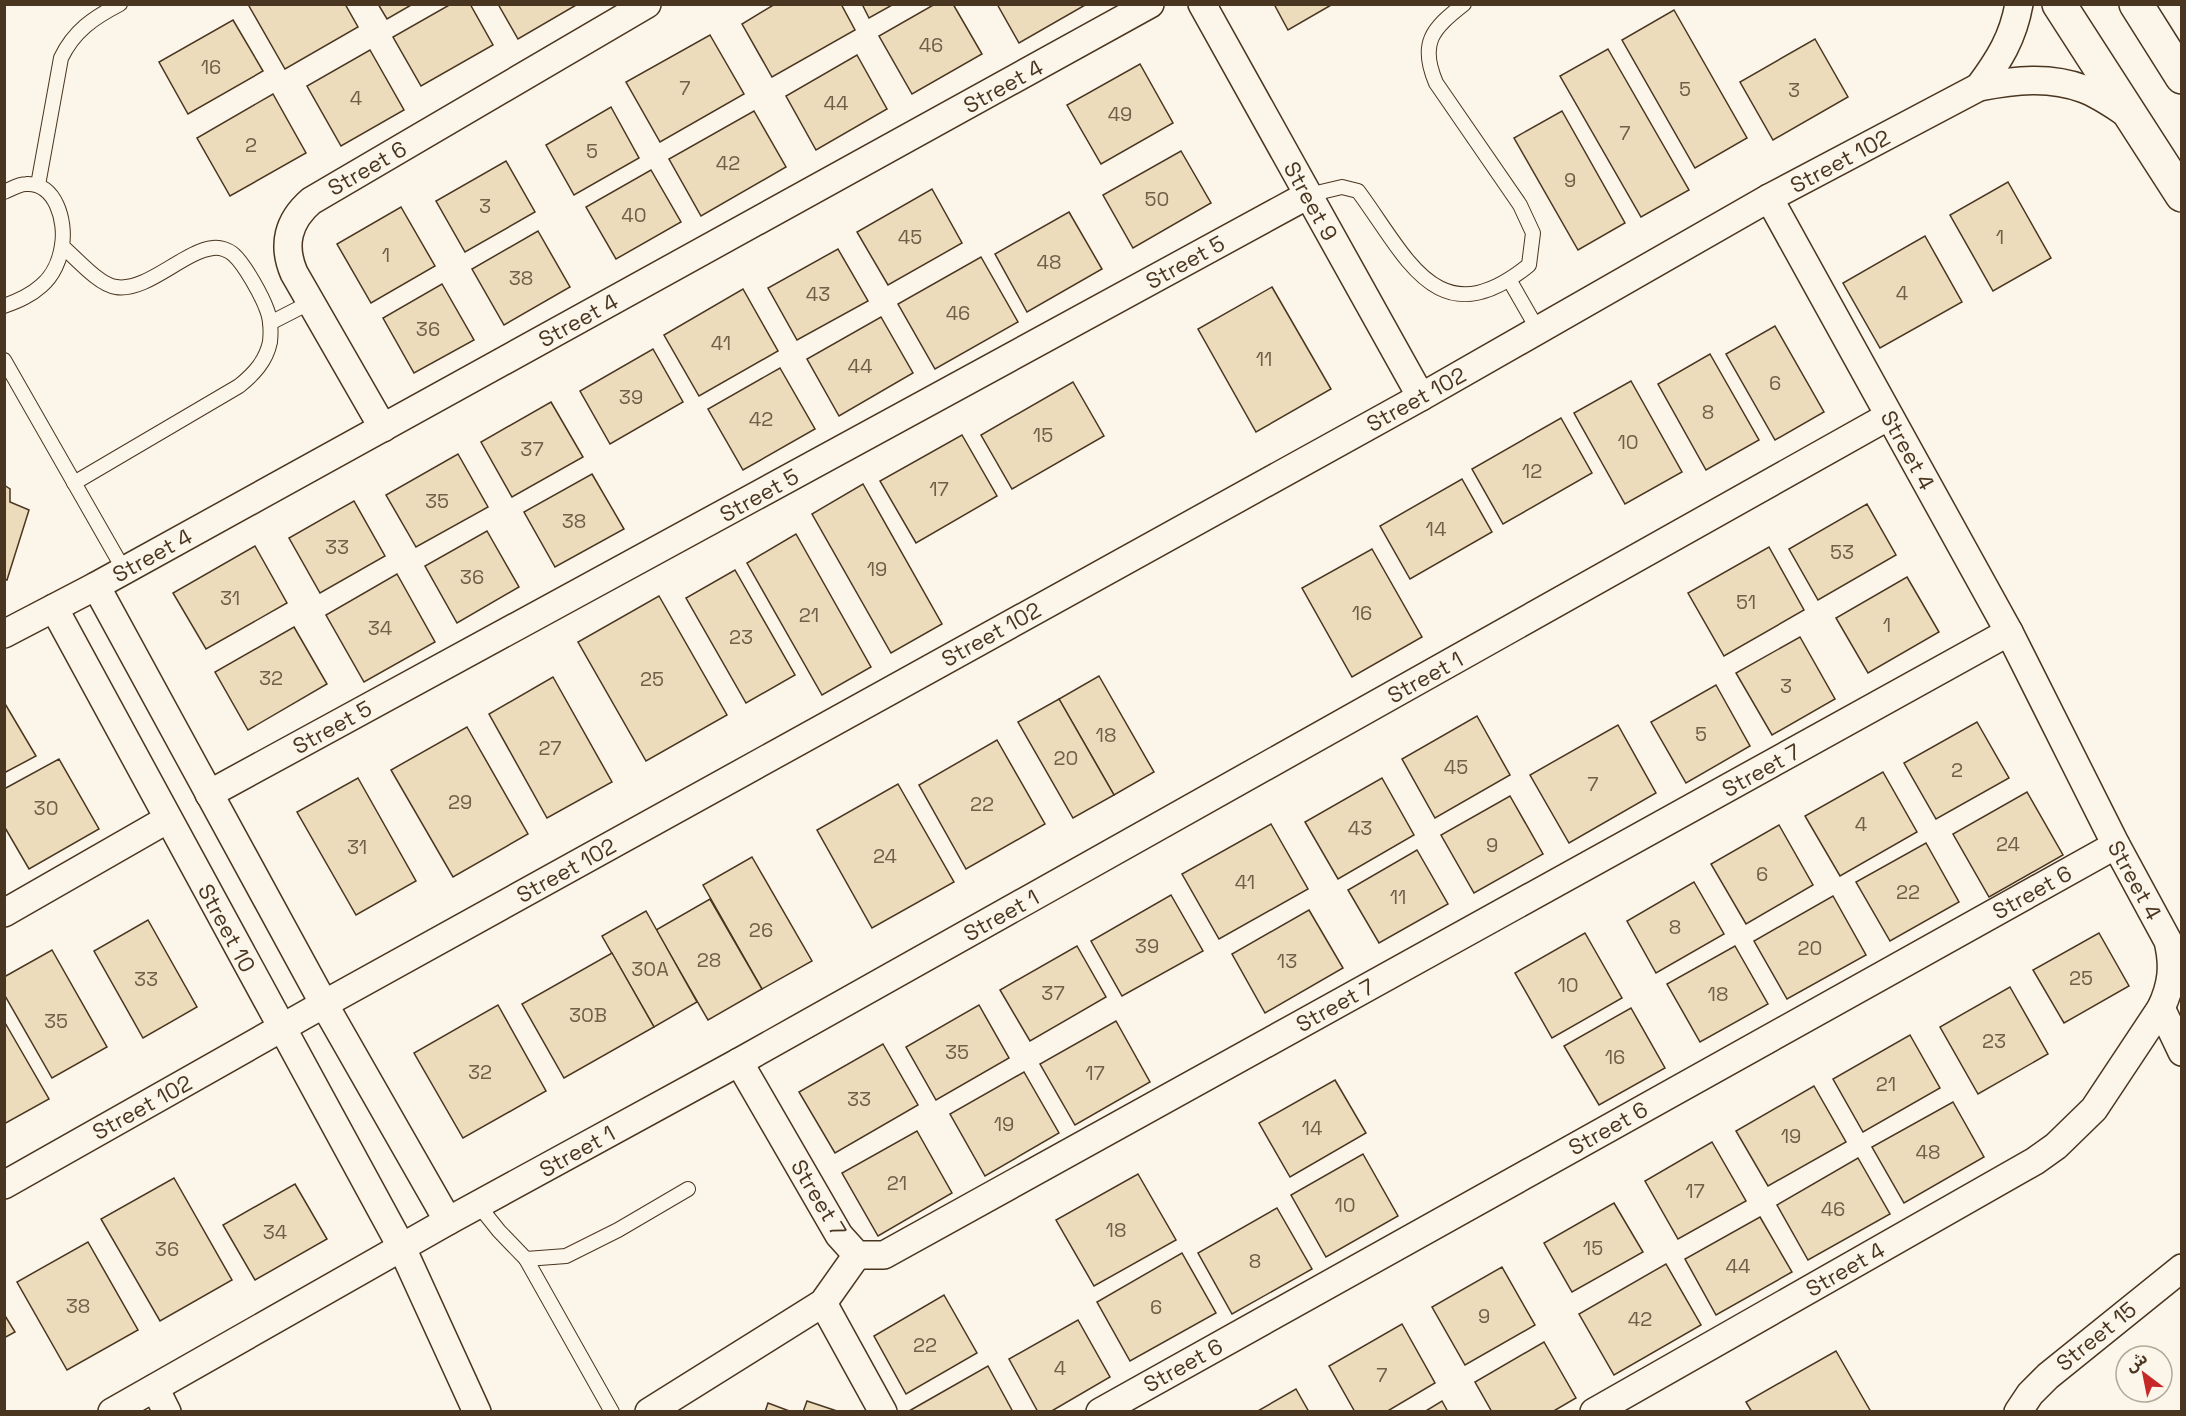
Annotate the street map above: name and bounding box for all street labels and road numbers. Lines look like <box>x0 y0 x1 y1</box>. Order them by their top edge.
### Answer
street label: Street 4 <box>958 53 1048 119</box>
street label: Street 102 <box>1785 123 1895 199</box>
street label: Street 6 <box>323 134 411 202</box>
street label: Street 9 <box>1278 156 1344 246</box>
street label: Street 5 <box>1141 229 1229 295</box>
street label: Street 4 <box>533 287 623 353</box>
street label: Street 102 <box>1361 360 1471 438</box>
street label: Street 4 <box>1875 405 1941 495</box>
street label: Street 5 <box>715 462 803 528</box>
street label: Street 4 <box>107 522 197 588</box>
street label: Street 102 <box>936 595 1046 673</box>
street label: Street 1 <box>1382 645 1468 709</box>
street label: Street 5 <box>288 694 376 760</box>
street label: Street 7 <box>1717 737 1805 803</box>
street label: Street 102 <box>511 831 621 909</box>
street label: Street 4 <box>2102 835 2168 925</box>
street label: Street 6 <box>1987 859 2077 925</box>
street label: Street 10 <box>192 879 262 977</box>
street label: Street 1 <box>958 883 1044 947</box>
street label: Street 7 <box>1291 972 1379 1038</box>
street label: Street 102 <box>87 1068 197 1146</box>
street label: Street 6 <box>1563 1095 1653 1161</box>
street label: Street 1 <box>534 1119 620 1183</box>
street label: Street 7 <box>785 1154 853 1242</box>
street label: Street 4 <box>1800 1235 1890 1303</box>
street label: Street 15 <box>2050 1295 2142 1377</box>
street label: Street 6 <box>1138 1332 1228 1398</box>

